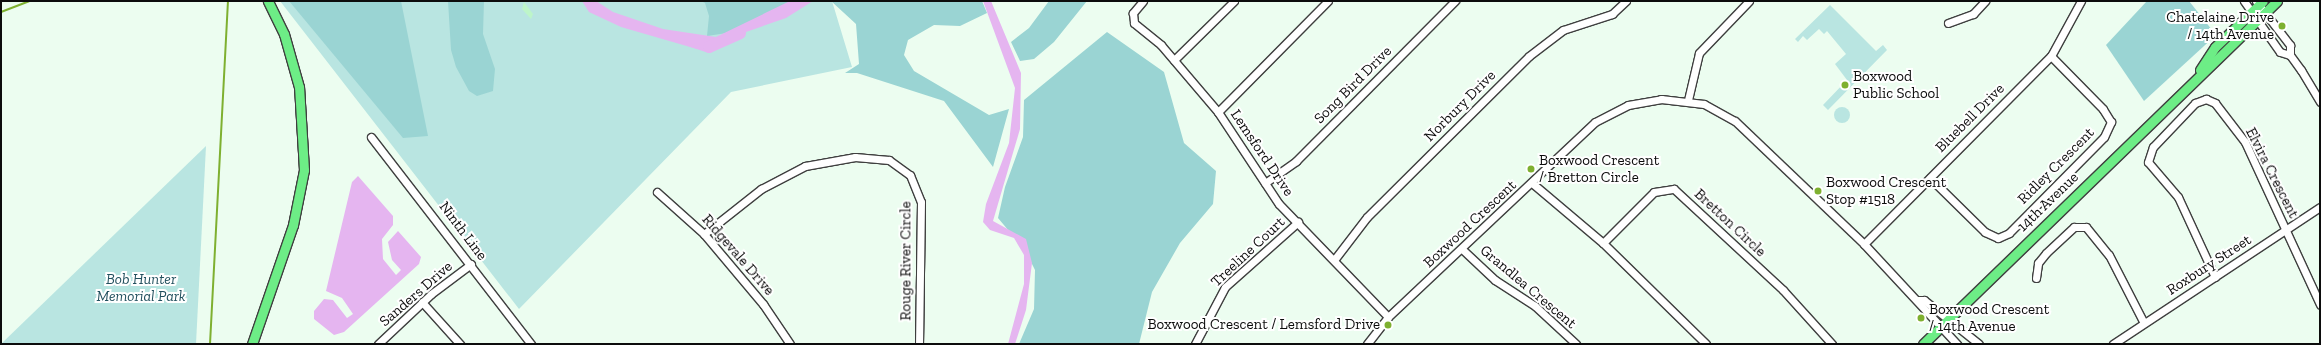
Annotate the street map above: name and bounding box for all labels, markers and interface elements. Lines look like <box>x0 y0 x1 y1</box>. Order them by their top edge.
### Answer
place label: Chatelaine Drive / 14th Avenue <box>2166 8 2274 43</box>
marker: Chatelaine Drive / 14th Avenue <box>2277 21 2287 31</box>
street label: Song Bird Drive <box>1310 42 1396 128</box>
street label: Norbury Drive <box>1420 66 1500 146</box>
place label: Boxwood Public School <box>1853 67 1939 102</box>
marker: Boxwood Public School <box>1840 80 1850 90</box>
street label: Bluebell Drive <box>1932 80 2008 156</box>
street label: Lemsford Drive <box>1226 106 1298 200</box>
street label: Ridley Crescent <box>2014 124 2098 208</box>
street label: Elvira Crescent <box>2241 125 2303 221</box>
place label: Boxwood Crescent / Bretton Circle <box>1539 151 1659 186</box>
marker: Boxwood Crescent / Bretton Circle <box>1526 164 1536 174</box>
street label: 14th Avenue <box>2013 168 2083 236</box>
place label: Boxwood Crescent Stop #1518 <box>1826 173 1946 208</box>
street label: Boxwood Crescent <box>1420 176 1520 272</box>
street label: Bretton Circle <box>1690 185 1770 261</box>
marker: Boxwood Crescent Stop #1518 <box>1813 186 1823 196</box>
street label: Ninth Line <box>435 198 491 264</box>
street label: Rouge River Circle <box>897 201 915 321</box>
street label: Ridgevale Drive <box>698 211 778 299</box>
street label: Treeline Court <box>1207 213 1289 291</box>
street label: Roxbury Street <box>2163 231 2255 299</box>
street label: Grandlea Crescent <box>1476 241 1580 333</box>
street label: Sanders Drive <box>376 257 456 331</box>
park label: Bob Hunter Memorial Park <box>96 270 186 305</box>
place label: Boxwood Crescent / 14th Avenue <box>1929 300 2049 335</box>
marker: Boxwood Crescent / 14th Avenue <box>1916 313 1926 323</box>
place label: Boxwood Crescent / Lemsford Drive <box>1147 316 1380 334</box>
marker: Boxwood Crescent / Lemsford Drive <box>1383 320 1393 330</box>

